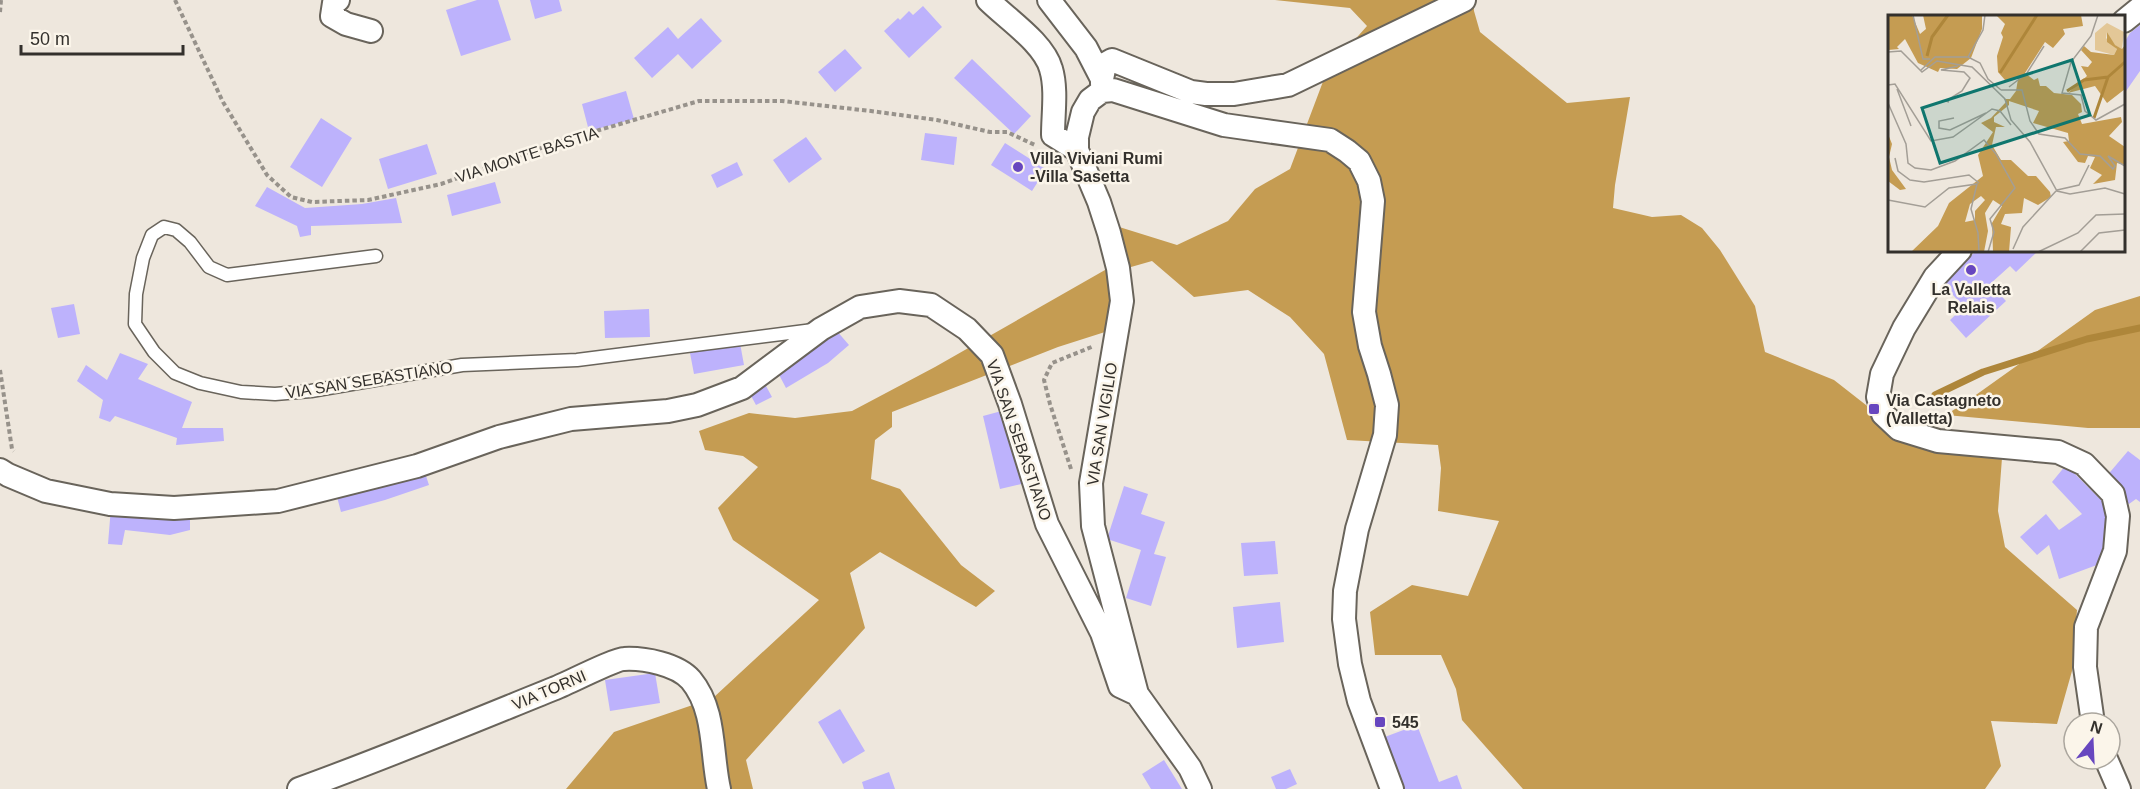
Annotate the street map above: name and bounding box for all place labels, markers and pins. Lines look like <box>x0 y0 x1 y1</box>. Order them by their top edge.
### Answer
place label: Villa Viviani Rumi -Villa Sasetta <box>1030 150 1163 185</box>
marker: Villa Viviani Rumi -Villa Sasetta <box>1011 160 1025 174</box>
marker: La Valletta Relais <box>1964 263 1978 277</box>
place label: La Valletta Relais <box>1931 281 2011 316</box>
place label: Via Castagneto (Valletta) <box>1886 392 2002 427</box>
marker: Via Castagneto (Valletta) <box>1867 402 1881 416</box>
place label: 545 <box>1392 714 1419 731</box>
marker: 545 <box>1373 715 1387 729</box>

